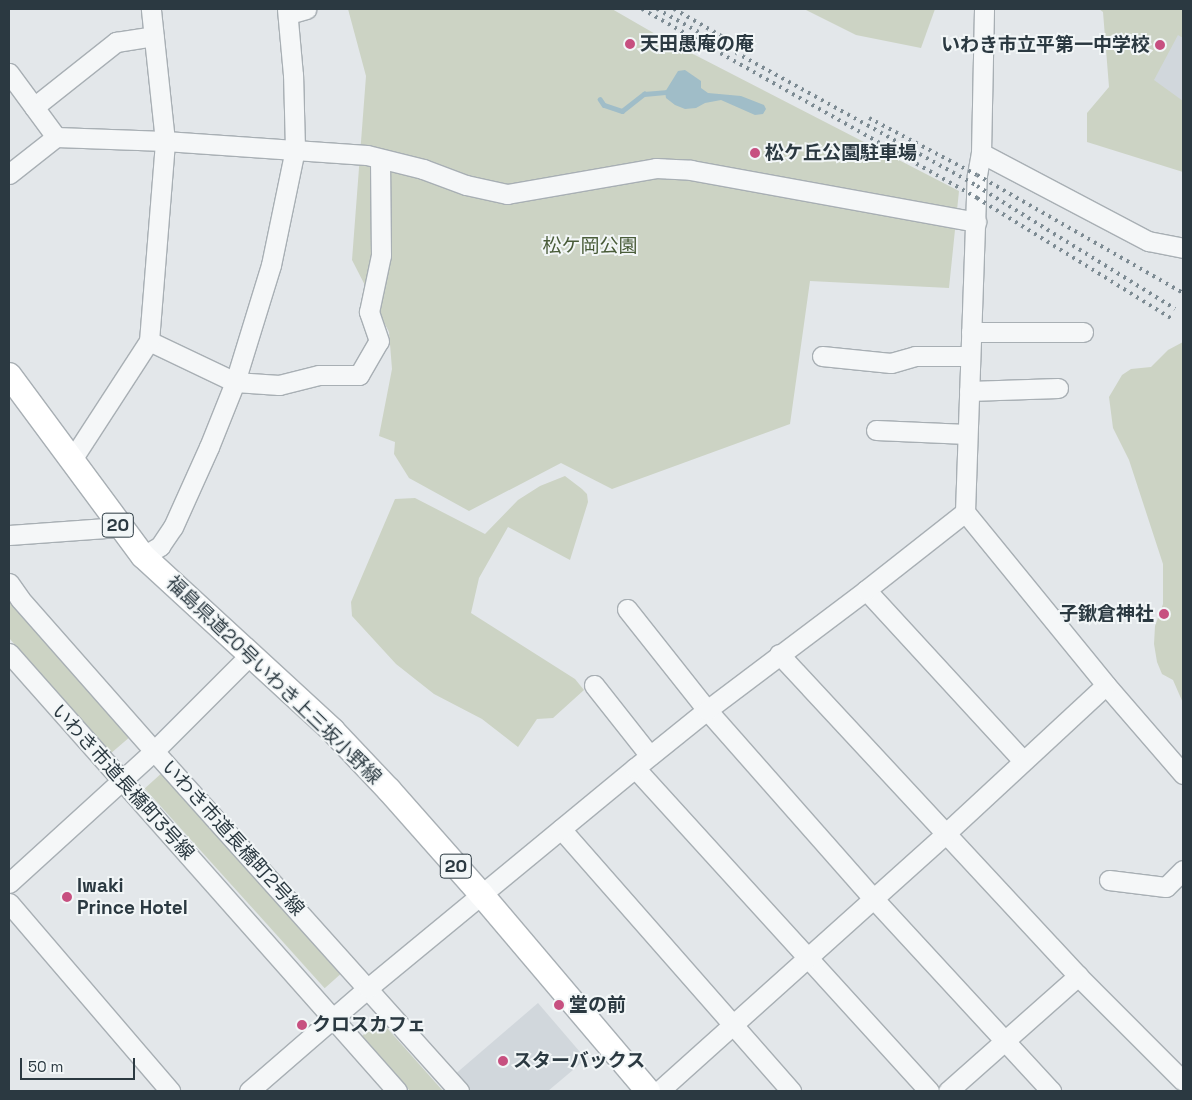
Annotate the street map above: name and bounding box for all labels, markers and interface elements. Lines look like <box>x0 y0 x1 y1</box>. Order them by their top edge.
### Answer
place label: 天田愚庵の庵 <box>640 33 754 55</box>
place label: いわき市立平第一中学校 <box>941 34 1150 56</box>
marker: 天田愚庵の庵 <box>624 38 636 50</box>
marker: いわき市立平第一中学校 <box>1154 39 1166 51</box>
place label: 松ケ丘公園駐車場 <box>765 142 917 164</box>
marker: 松ケ丘公園駐車場 <box>749 147 761 159</box>
park label: 松ケ岡公園 <box>543 235 637 257</box>
road number: 20 <box>102 510 134 540</box>
street label: 福島県道20号いわき上三坂小野線 <box>162 571 386 789</box>
place label: 子鍬倉神社 <box>1059 603 1154 625</box>
marker: 子鍬倉神社 <box>1158 608 1170 620</box>
street label: いわき市道長橋町3号線 <box>47 700 199 864</box>
street label: いわき市道長橋町2号線 <box>157 756 309 920</box>
road number: 20 <box>440 850 472 881</box>
place label: Iwaki Prince Hotel <box>77 875 188 919</box>
marker: Iwaki Prince Hotel <box>61 891 73 903</box>
place label: 堂の前 <box>569 994 626 1016</box>
marker: 堂の前 <box>553 999 565 1011</box>
place label: クロスカフェ <box>312 1014 426 1036</box>
marker: クロスカフェ <box>296 1019 308 1031</box>
scale bar <box>22 1048 138 1080</box>
place label: スターバックス <box>513 1050 646 1072</box>
marker: スターバックス <box>497 1055 509 1067</box>
text: 50 m <box>28 1057 63 1076</box>

